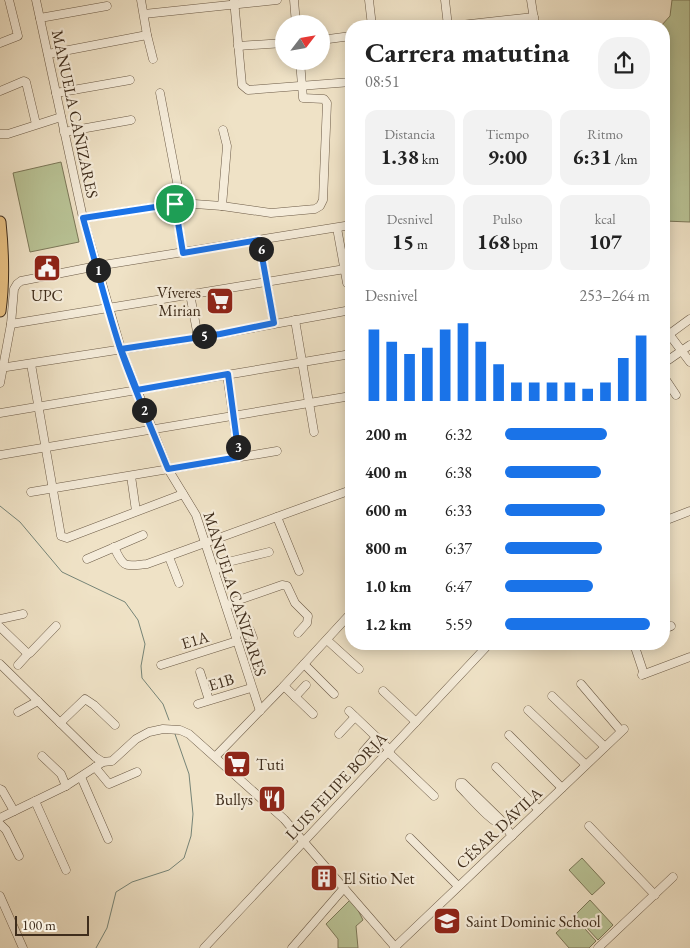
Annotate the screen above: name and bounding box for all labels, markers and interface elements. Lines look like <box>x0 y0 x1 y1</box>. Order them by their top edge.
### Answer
north arrow <box>275 15 330 70</box>
map controls <box>275 15 330 70</box>
street label: MANUELA CAÑIZARES <box>47 28 103 200</box>
text: Carrera matutina <box>365 34 569 70</box>
button: share <box>598 37 650 89</box>
text: 08:51 <box>365 71 400 92</box>
text: Distancia <box>385 125 435 143</box>
text: Tiempo <box>486 125 529 143</box>
text: Ritmo <box>587 125 623 143</box>
text: 1.38 <box>380 143 419 170</box>
text: 9:00 <box>488 143 527 170</box>
text: 6:31 <box>573 143 612 170</box>
text: km <box>419 150 439 168</box>
text: /km <box>612 150 638 168</box>
pin <box>154 183 196 225</box>
icon: arrive <box>161 190 189 218</box>
text: Desnivel <box>387 210 433 228</box>
text: Pulso <box>493 210 522 228</box>
text: kcal <box>595 210 616 228</box>
text: 15 <box>392 228 414 255</box>
text: 168 <box>477 228 510 255</box>
text: 107 <box>588 228 622 255</box>
text: m <box>414 235 428 253</box>
text: bpm <box>510 235 538 253</box>
pin: 6 <box>248 236 274 262</box>
text: 6 <box>258 240 265 258</box>
public building icon: UPC <box>32 253 62 283</box>
pin: 1 <box>86 258 110 282</box>
text: 1 <box>95 261 102 279</box>
place label: Víveres Mirian <box>157 282 202 321</box>
place label: UPC <box>31 285 63 306</box>
text: Desnivel <box>365 285 418 306</box>
text: 253–264 m <box>579 285 650 306</box>
supermarket icon: Víveres Mirian <box>205 286 235 316</box>
pin: 5 <box>192 324 216 348</box>
text: 5 <box>201 327 208 345</box>
pin: 2 <box>132 398 156 422</box>
text: 2 <box>141 401 148 419</box>
text: 200 m <box>365 424 407 445</box>
text: 6:32 <box>445 424 472 445</box>
pin: 3 <box>226 434 250 460</box>
text: 3 <box>235 438 242 456</box>
text: 400 m <box>365 462 407 483</box>
text: 6:38 <box>445 462 472 483</box>
text: 600 m <box>365 500 407 521</box>
text: 6:33 <box>445 500 472 521</box>
street label: MANUELA CAÑIZARES <box>198 509 272 679</box>
text: 800 m <box>365 538 407 559</box>
text: 6:37 <box>445 538 472 559</box>
text: 1.0 km <box>365 576 411 597</box>
text: 6:47 <box>445 576 472 597</box>
text: 1.2 km <box>365 614 411 635</box>
text: 5:59 <box>445 614 472 635</box>
street label: E1A <box>179 626 212 654</box>
street label: E1B <box>205 668 237 696</box>
street label: LUIS FELIPE BORJA <box>281 727 392 844</box>
supermarket icon: Tuti <box>222 749 252 779</box>
place label: Tuti <box>256 754 284 775</box>
street label: CÉSAR DÁVILA <box>451 782 547 873</box>
restaurant icon: Bullys <box>257 784 287 814</box>
place label: Bullys <box>215 789 253 810</box>
building icon: El Sitio Net <box>309 863 339 893</box>
place label: El Sitio Net <box>343 868 414 889</box>
school or university icon: Saint Dominic School <box>432 906 462 936</box>
place label: Saint Dominic School <box>466 911 601 932</box>
scale bar <box>15 913 89 936</box>
text: 100 m <box>22 916 56 934</box>

